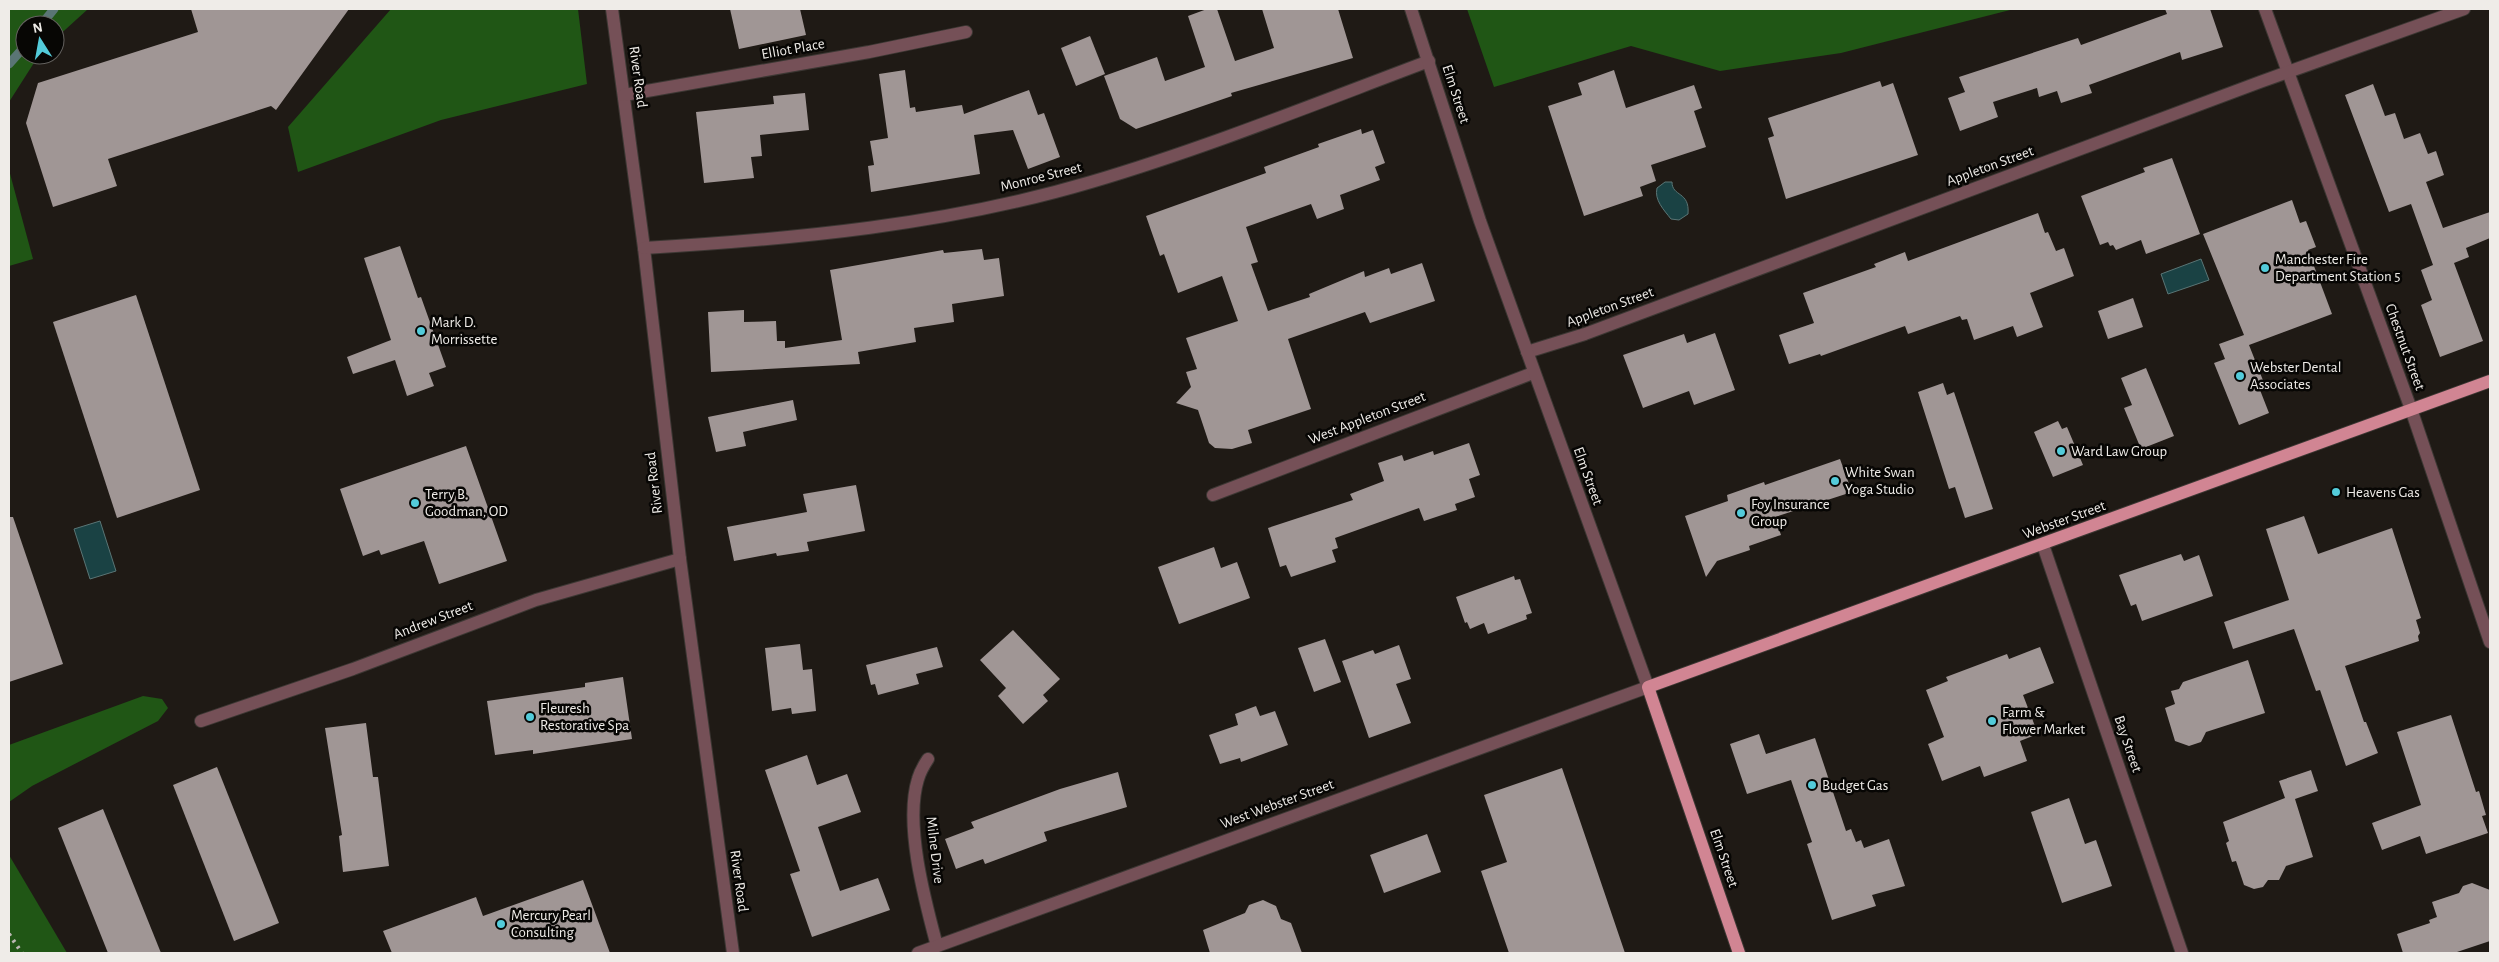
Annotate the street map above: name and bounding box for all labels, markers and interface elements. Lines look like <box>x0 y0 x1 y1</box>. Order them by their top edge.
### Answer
north arrow <box>15 15 65 65</box>
text: N <box>32 20 44 36</box>
street label: Elliot Place <box>760 36 826 62</box>
street label: River Road <box>626 45 650 109</box>
street label: Elm Street <box>1439 63 1473 125</box>
street label: Appleton Street <box>1944 143 2036 189</box>
street label: Monroe Street <box>999 160 1083 194</box>
place label: Manchester Fire Department Station 5 <box>2275 252 2400 284</box>
marker: Manchester Fire Department Station 5 <box>2259 262 2271 274</box>
street label: Appleton Street <box>1564 284 1656 330</box>
street label: Chestnut Street <box>2382 302 2428 392</box>
place label: Mark D. Morrissette <box>431 315 497 347</box>
marker: Mark D. Morrissette <box>415 325 427 337</box>
place label: Webster Dental Associates <box>2250 360 2342 392</box>
marker: Webster Dental Associates <box>2234 370 2246 382</box>
street label: West Appleton Street <box>1306 389 1428 447</box>
place label: Ward Law Group <box>2071 444 2167 459</box>
street label: Elm Street <box>1571 445 1606 507</box>
marker: Ward Law Group <box>2055 445 2067 457</box>
street label: River Road <box>643 451 665 515</box>
place label: White Swan Yoga Studio <box>1845 465 1915 497</box>
marker: White Swan Yoga Studio <box>1829 475 1841 487</box>
place label: Heavens Gas <box>2346 485 2420 500</box>
marker: Heavens Gas <box>2330 486 2342 498</box>
place label: Terry B. Goodman, OD <box>425 487 508 519</box>
marker: Terry B. Goodman, OD <box>409 497 421 509</box>
place label: Foy Insurance Group <box>1751 497 1830 529</box>
street label: Webster Street <box>2021 498 2108 542</box>
marker: Foy Insurance Group <box>1735 507 1747 519</box>
street label: Andrew Street <box>391 598 475 642</box>
place label: Fleuresh Restorative Spa <box>540 701 629 733</box>
place label: Farm & Flower Market <box>2002 705 2085 737</box>
marker: Fleuresh Restorative Spa <box>524 711 536 723</box>
street label: Bay Street <box>2111 714 2145 775</box>
marker: Farm & Flower Market <box>1986 715 1998 727</box>
street label: West Webster Street <box>1218 776 1336 831</box>
place label: Budget Gas <box>1822 778 1888 793</box>
marker: Budget Gas <box>1806 779 1818 791</box>
street label: Milne Drive <box>923 816 947 884</box>
street label: Elm Street <box>1707 827 1741 889</box>
street label: River Road <box>727 849 751 913</box>
place label: Mercury Pearl Consulting <box>511 908 591 940</box>
marker: Mercury Pearl Consulting <box>495 918 507 930</box>

